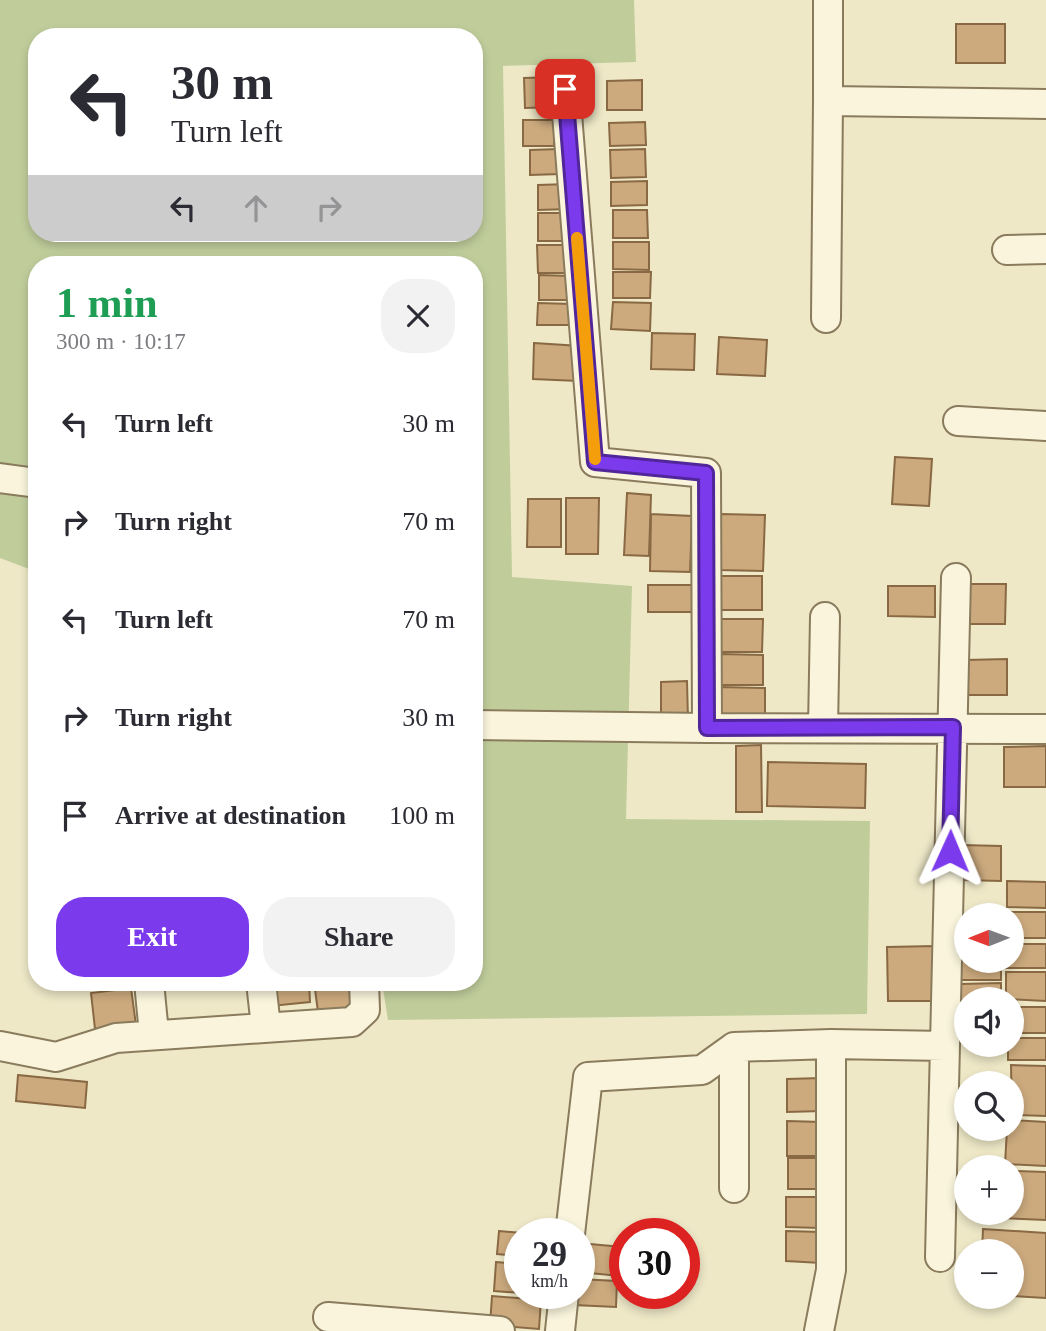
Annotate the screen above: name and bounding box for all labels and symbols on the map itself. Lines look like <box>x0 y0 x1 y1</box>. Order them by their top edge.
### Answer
pin <box>535 59 595 119</box>
position arrow <box>913 814 987 888</box>
north arrow <box>954 903 1024 973</box>
speed limit sign: 30 <box>609 1218 700 1309</box>

